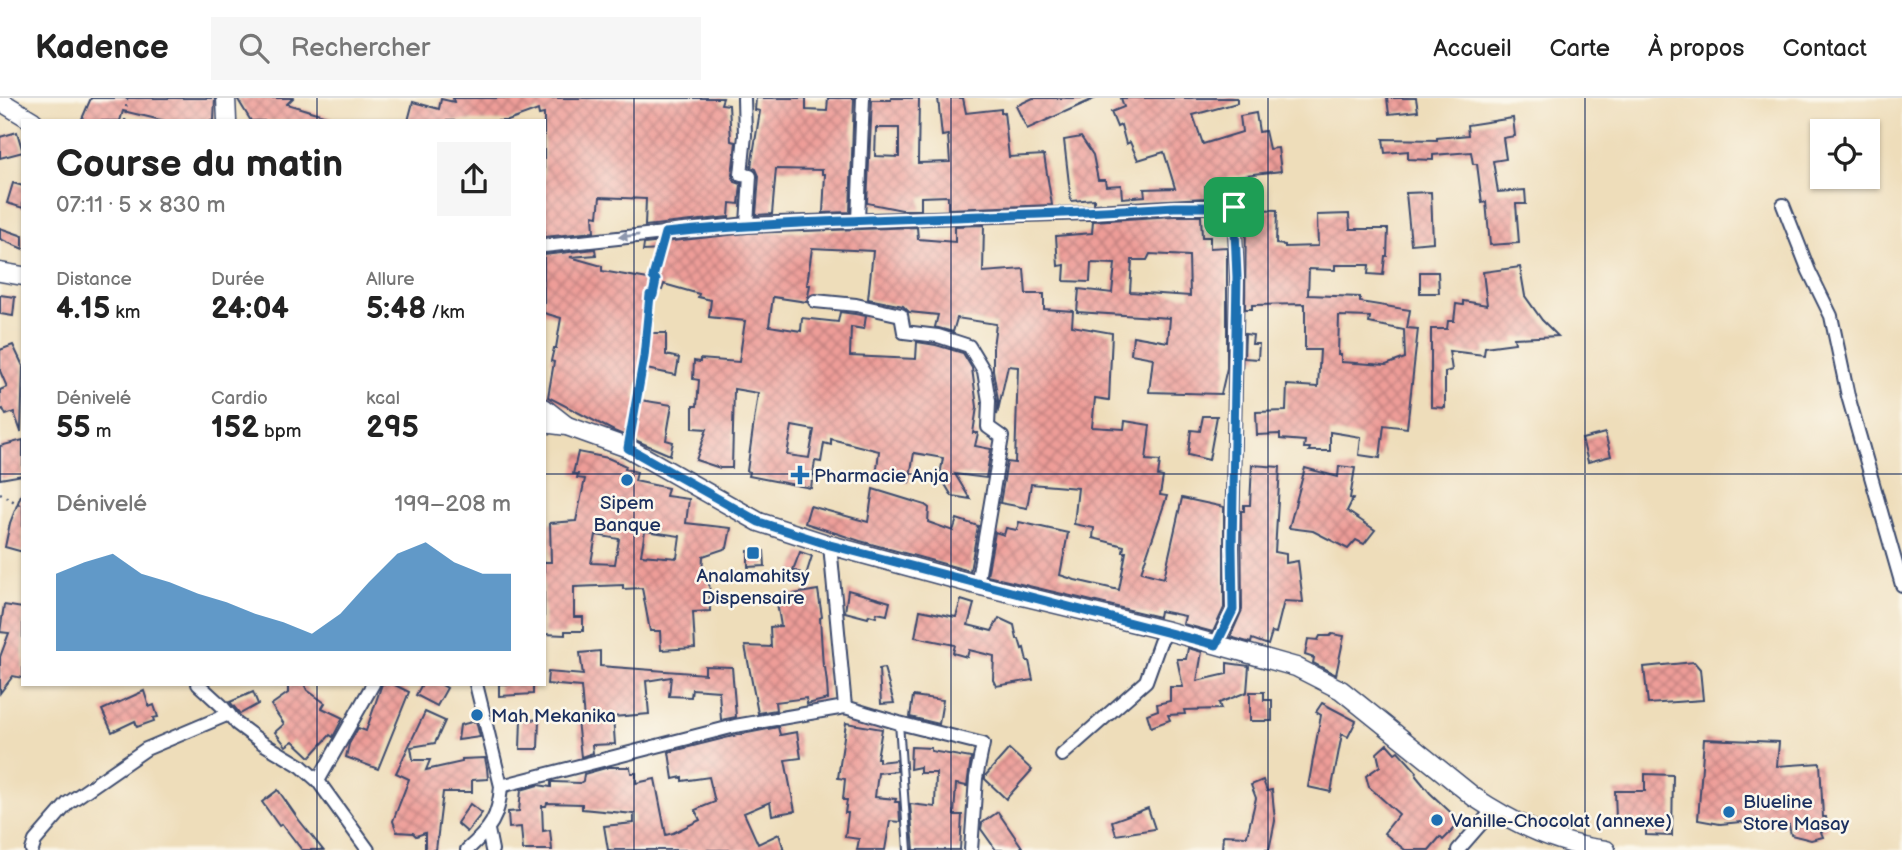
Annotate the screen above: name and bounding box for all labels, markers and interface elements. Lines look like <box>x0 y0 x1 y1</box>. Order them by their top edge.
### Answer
search box <box>211 17 701 80</box>
text: Kadence <box>35 28 169 68</box>
icon: search <box>235 29 273 67</box>
text: Rechercher <box>291 33 430 64</box>
text: Accueil <box>1433 34 1512 63</box>
text: Carte <box>1550 34 1610 63</box>
text: À propos <box>1648 34 1744 63</box>
text: Contact <box>1782 34 1867 63</box>
map controls <box>1810 119 1880 189</box>
button: locate <box>1810 119 1880 189</box>
text: Course du matin <box>56 142 343 187</box>
button: share <box>437 142 511 216</box>
pin <box>1204 177 1264 237</box>
icon: arrive <box>1215 188 1253 226</box>
text: 07:11 · 5 × 830 m <box>56 191 225 219</box>
one-way arrow <box>617 231 639 242</box>
text: Distance <box>56 268 132 291</box>
text: Durée <box>211 268 265 291</box>
text: Allure <box>366 268 414 291</box>
text: 4.15 <box>56 291 110 327</box>
text: 24:04 <box>211 291 289 327</box>
text: 5:48 <box>366 291 426 327</box>
text: km <box>110 301 140 324</box>
text: /km <box>426 301 465 324</box>
text: Dénivelé <box>56 387 131 410</box>
text: Cardio <box>211 387 268 410</box>
text: kcal <box>366 387 400 410</box>
text: 55 <box>56 410 91 446</box>
text: 152 <box>211 410 259 446</box>
text: 295 <box>366 410 419 446</box>
text: m <box>91 420 111 443</box>
text: bpm <box>259 420 301 443</box>
place label: Pharmacie Anja <box>814 465 949 488</box>
marker: Pharmacie Anja <box>792 467 808 483</box>
marker: Sipem Banque <box>619 472 635 488</box>
text: Dénivelé <box>56 490 147 518</box>
text: 199–208 m <box>395 490 511 518</box>
place label: Sipem Banque <box>593 492 661 537</box>
marker: Analamahitsy Dispensaire <box>745 545 761 561</box>
place label: Analamahitsy Dispensaire <box>696 565 810 610</box>
place label: Mah Mekanika <box>491 705 616 728</box>
marker: Mah Mekanika <box>469 707 485 723</box>
place label: Blueline Store Masay <box>1743 791 1850 836</box>
marker: Blueline Store Masay <box>1721 804 1737 820</box>
place label: Vanille-Chocolat (annexe) <box>1451 810 1672 833</box>
marker: Vanille-Chocolat (annexe) <box>1429 812 1445 828</box>

